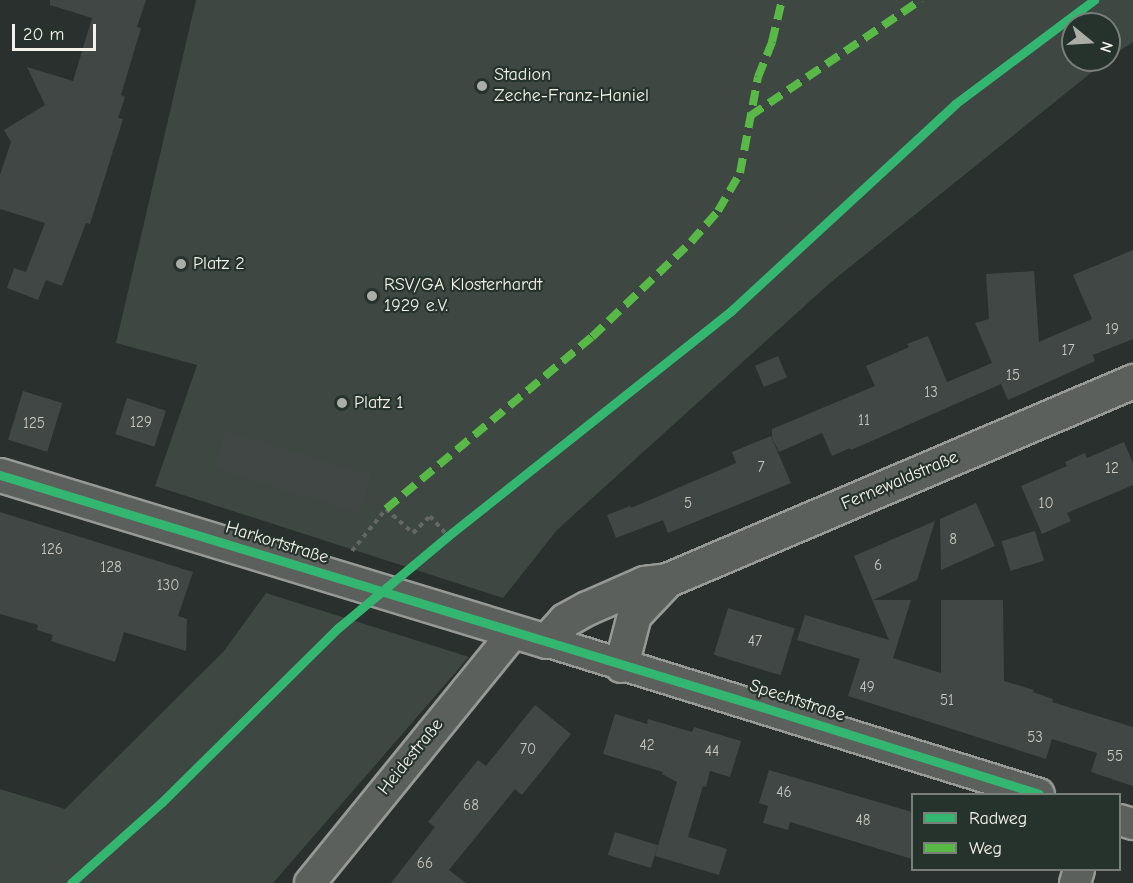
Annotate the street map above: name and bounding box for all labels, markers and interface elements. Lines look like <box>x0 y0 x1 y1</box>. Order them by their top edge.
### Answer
scale bar <box>15 12 99 50</box>
north arrow <box>1061 12 1121 72</box>
text: 20 m <box>23 24 64 45</box>
text: N <box>1096 39 1116 55</box>
place label: Stadion Zeche-Franz-Haniel <box>494 65 649 107</box>
marker: Stadion Zeche-Franz-Haniel <box>475 79 489 93</box>
place label: Platz 2 <box>193 253 245 275</box>
marker: Platz 2 <box>174 257 188 271</box>
place label: RSV/GA Klosterhardt 1929 e.V. <box>384 275 542 318</box>
marker: RSV/GA Klosterhardt 1929 e.V. <box>365 289 379 303</box>
house number: 19 <box>1105 321 1119 339</box>
house number: 17 <box>1061 342 1075 360</box>
house number: 15 <box>1006 367 1020 385</box>
house number: 13 <box>924 384 938 402</box>
place label: Platz 1 <box>354 392 403 414</box>
marker: Platz 1 <box>335 396 349 410</box>
house number: 11 <box>858 412 870 430</box>
house number: 129 <box>130 414 152 432</box>
house number: 125 <box>23 415 45 433</box>
street label: Fernewaldstraße <box>838 447 962 515</box>
house number: 7 <box>757 459 765 477</box>
house number: 12 <box>1105 460 1119 478</box>
house number: 5 <box>684 495 692 513</box>
house number: 10 <box>1038 495 1054 513</box>
street label: Harkortstraße <box>223 517 331 569</box>
house number: 8 <box>949 531 957 549</box>
house number: 126 <box>41 541 63 559</box>
house number: 6 <box>874 557 882 575</box>
house number: 128 <box>100 559 122 577</box>
house number: 130 <box>157 577 179 595</box>
house number: 47 <box>748 633 762 651</box>
street label: Spechtstraße <box>746 675 848 727</box>
house number: 49 <box>859 679 875 697</box>
house number: 51 <box>940 692 954 710</box>
street label: Heidestraße <box>374 714 448 800</box>
house number: 53 <box>1027 729 1043 747</box>
house number: 42 <box>639 737 655 755</box>
house number: 70 <box>520 741 536 759</box>
house number: 44 <box>705 743 719 761</box>
house number: 55 <box>1107 748 1123 766</box>
house number: 46 <box>776 784 792 802</box>
legend <box>911 793 1121 871</box>
house number: 68 <box>463 797 479 815</box>
text: Radweg <box>969 808 1027 829</box>
house number: 48 <box>856 812 870 830</box>
text: Weg <box>969 838 1002 859</box>
house number: 66 <box>417 855 433 873</box>

